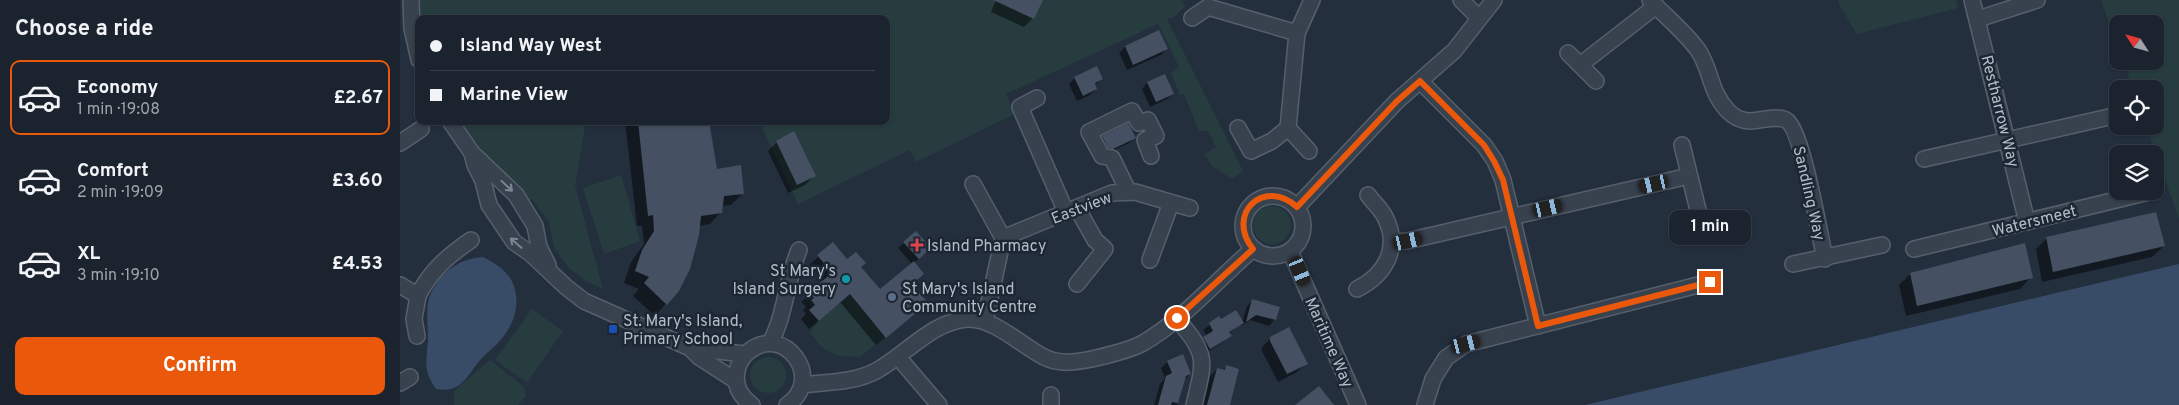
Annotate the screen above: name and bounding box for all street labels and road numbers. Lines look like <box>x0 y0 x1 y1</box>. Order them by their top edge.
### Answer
street label: Restharrow Way <box>1975 53 2023 170</box>
street label: Sandling Way <box>1787 144 1829 243</box>
street label: Eastview <box>1049 188 1115 230</box>
street label: Watersmeet <box>1990 202 2079 242</box>
street label: Maritime Way <box>1299 295 1357 391</box>

